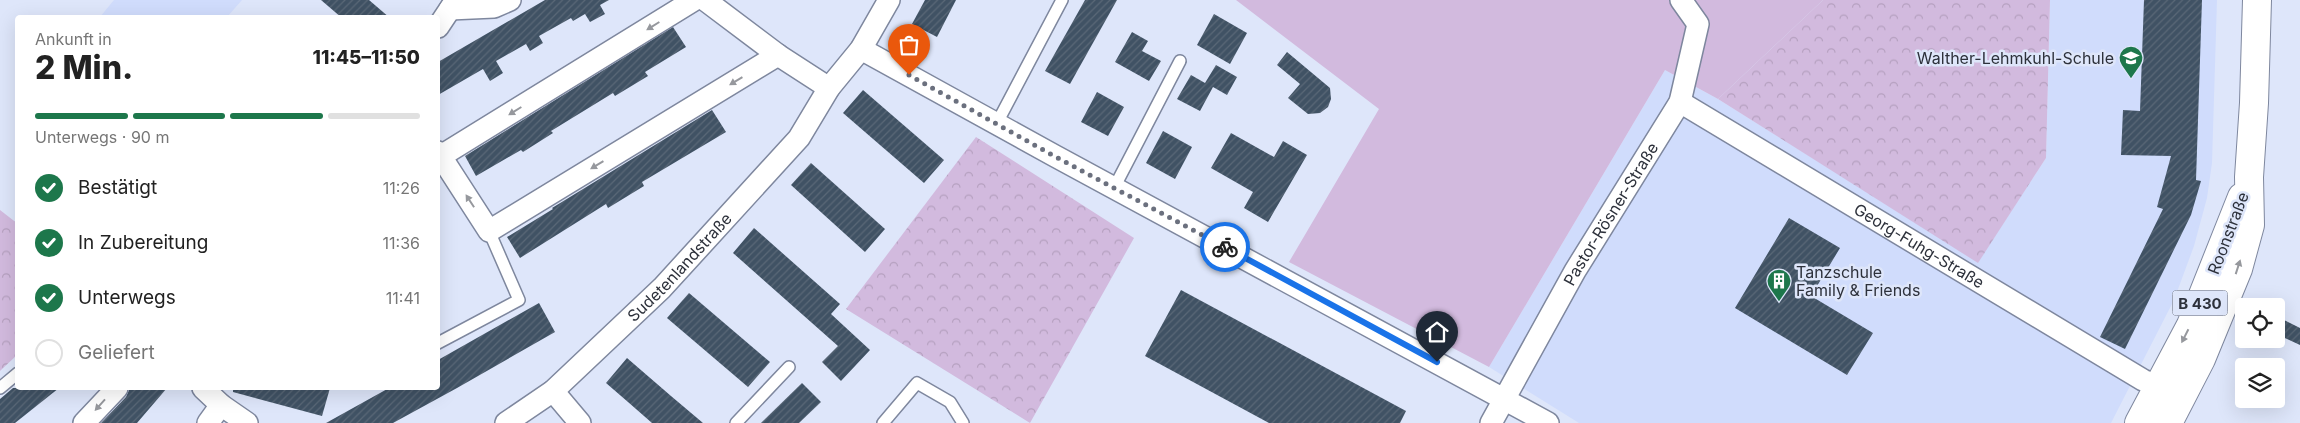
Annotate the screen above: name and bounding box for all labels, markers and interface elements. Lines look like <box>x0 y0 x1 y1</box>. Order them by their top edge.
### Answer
one-way arrow <box>646 21 659 30</box>
pin <box>888 24 930 75</box>
text: Ankunft in <box>35 29 112 49</box>
icon: bag <box>895 31 923 59</box>
school or university icon: Walther-Lehmkuhl-Schule <box>2118 45 2144 79</box>
text: 11:45–11:50 <box>313 46 420 69</box>
text: 2 Min. <box>35 48 133 87</box>
place label: Walther-Lehmkuhl-Schule <box>1917 48 2114 68</box>
one-way arrow <box>730 76 743 85</box>
one-way arrow <box>508 106 521 115</box>
text: Unterwegs · 90 m <box>35 127 169 147</box>
street label: Pastor-Rösner-Straße <box>1559 139 1662 289</box>
one-way arrow <box>591 161 604 170</box>
icon: check <box>35 174 63 202</box>
text: Bestätigt <box>78 176 157 199</box>
text: 11:26 <box>383 178 420 198</box>
street label: Roonstraße <box>2203 189 2253 277</box>
one-way arrow <box>465 195 474 208</box>
street label: Georg-Fuhg-Straße <box>1850 199 1988 292</box>
street label: Sudetenlandstraße <box>623 209 736 326</box>
courier <box>1200 222 1250 272</box>
icon: check <box>35 229 63 257</box>
text: In Zubereitung <box>78 231 208 254</box>
text: 11:36 <box>383 233 420 253</box>
icon: bike <box>1211 233 1239 261</box>
one-way arrow <box>2235 260 2243 275</box>
place label: Tanzschule Family & Friends <box>1796 262 1920 300</box>
building icon: Tanzschule Family & Friends <box>1766 268 1792 302</box>
icon: check <box>35 284 63 312</box>
text: Unterwegs <box>78 286 176 309</box>
text: 11:41 <box>386 288 420 308</box>
road number: B 430 <box>2172 290 2228 316</box>
map controls <box>2235 298 2285 408</box>
button: locate <box>2235 298 2285 348</box>
pin <box>1416 311 1458 362</box>
icon: home <box>1423 318 1451 346</box>
one-way arrow <box>2181 328 2189 343</box>
text: Geliefert <box>78 341 155 364</box>
button: layers <box>2235 358 2285 408</box>
one-way arrow <box>95 399 106 412</box>

